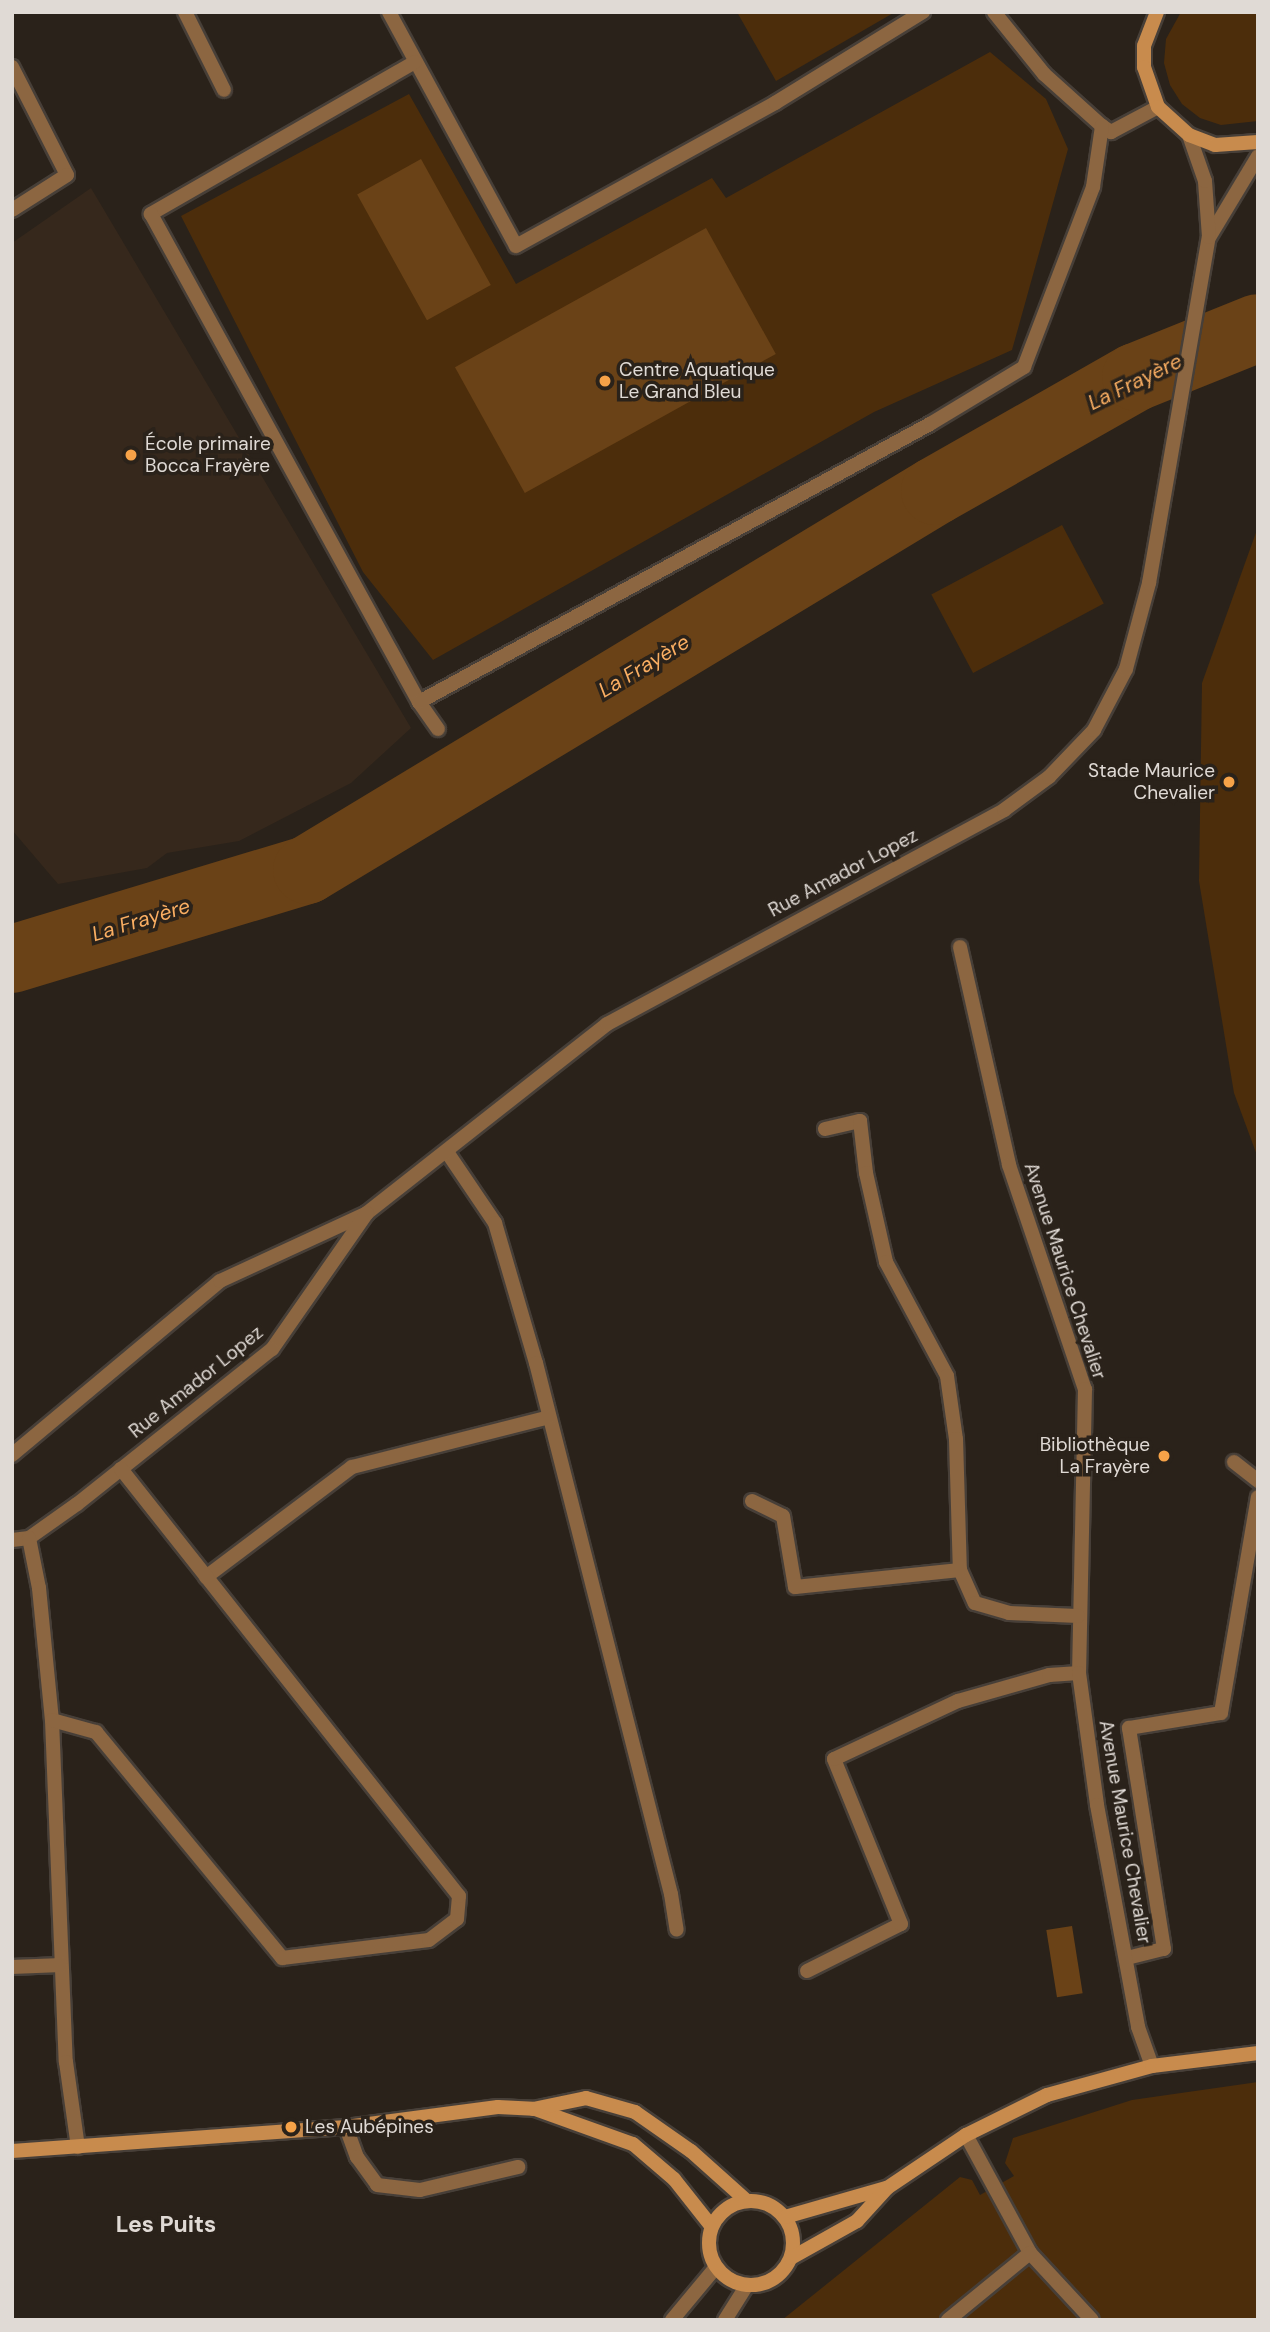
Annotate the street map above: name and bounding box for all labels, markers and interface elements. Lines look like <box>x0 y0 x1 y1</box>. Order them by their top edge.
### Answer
water label: La Frayère <box>1084 348 1186 416</box>
place label: Centre Aquatique Le Grand Bleu <box>619 359 775 403</box>
marker: Centre Aquatique Le Grand Bleu <box>597 373 613 389</box>
place label: École primaire Bocca Frayère <box>145 433 271 477</box>
marker: École primaire Bocca Frayère <box>123 447 139 463</box>
water label: La Frayère <box>594 629 694 703</box>
place label: Stade Maurice Chevalier <box>1088 760 1215 804</box>
marker: Stade Maurice Chevalier <box>1221 774 1237 790</box>
street label: Rue Amador Lopez <box>765 824 921 922</box>
water label: La Frayère <box>89 893 193 947</box>
street label: Avenue Maurice Chevalier <box>1019 1160 1111 1382</box>
street label: Rue Amador Lopez <box>125 1321 267 1443</box>
place label: Bibliothèque La Frayère <box>1040 1434 1150 1478</box>
marker: Bibliothèque La Frayère <box>1156 1448 1172 1464</box>
street label: Avenue Maurice Chevalier <box>1094 1718 1156 1946</box>
place label: Les Aubépines <box>305 2116 434 2138</box>
marker: Les Aubépines <box>283 2119 299 2135</box>
district label: Les Puits <box>116 2210 216 2238</box>

